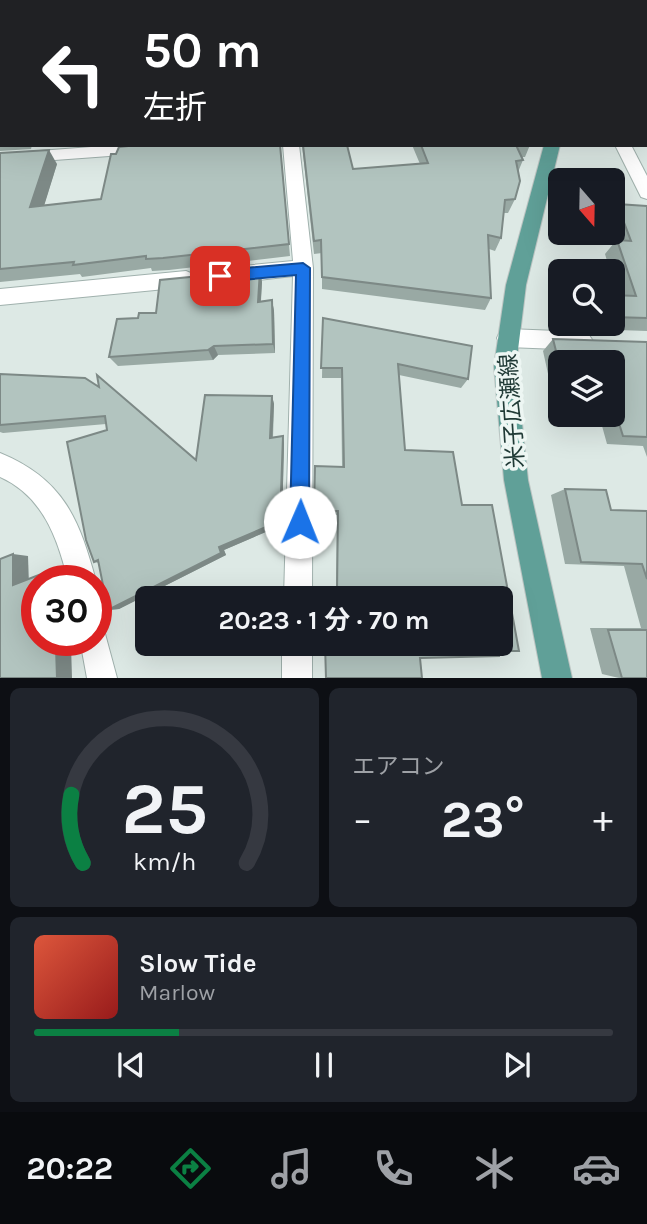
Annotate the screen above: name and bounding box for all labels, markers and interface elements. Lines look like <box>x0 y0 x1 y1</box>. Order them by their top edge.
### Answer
text: 50 m <box>143 22 261 79</box>
icon: left <box>28 28 119 119</box>
text: 左折 <box>143 89 207 126</box>
north arrow <box>548 168 625 245</box>
map controls <box>548 168 625 427</box>
pin <box>190 246 250 306</box>
icon: arrive <box>201 257 239 295</box>
button: search <box>548 259 625 336</box>
button: layers <box>548 350 625 427</box>
street label: 米子広瀬線 <box>495 353 529 469</box>
position arrow <box>263 485 337 559</box>
speed limit sign: 30 <box>21 565 112 656</box>
text: 20:23 · 1 分 · 70 m <box>218 605 430 636</box>
text: エアコン <box>353 753 445 780</box>
text: 25 <box>121 767 207 852</box>
text: 23° <box>441 789 525 850</box>
text: − <box>353 797 372 842</box>
text: + <box>593 797 613 842</box>
text: km/h <box>133 847 196 876</box>
text: Slow Tide <box>139 948 257 979</box>
text: Marlow <box>139 979 215 1006</box>
icon: previous <box>112 1046 150 1084</box>
icon: pause <box>305 1046 343 1084</box>
icon: next <box>498 1046 536 1084</box>
icon: directions <box>166 1144 215 1193</box>
icon: music <box>267 1144 316 1193</box>
icon: phone <box>369 1144 418 1193</box>
icon: climate <box>470 1144 519 1193</box>
icon: car <box>572 1144 621 1193</box>
text: 20:22 <box>26 1150 113 1187</box>

